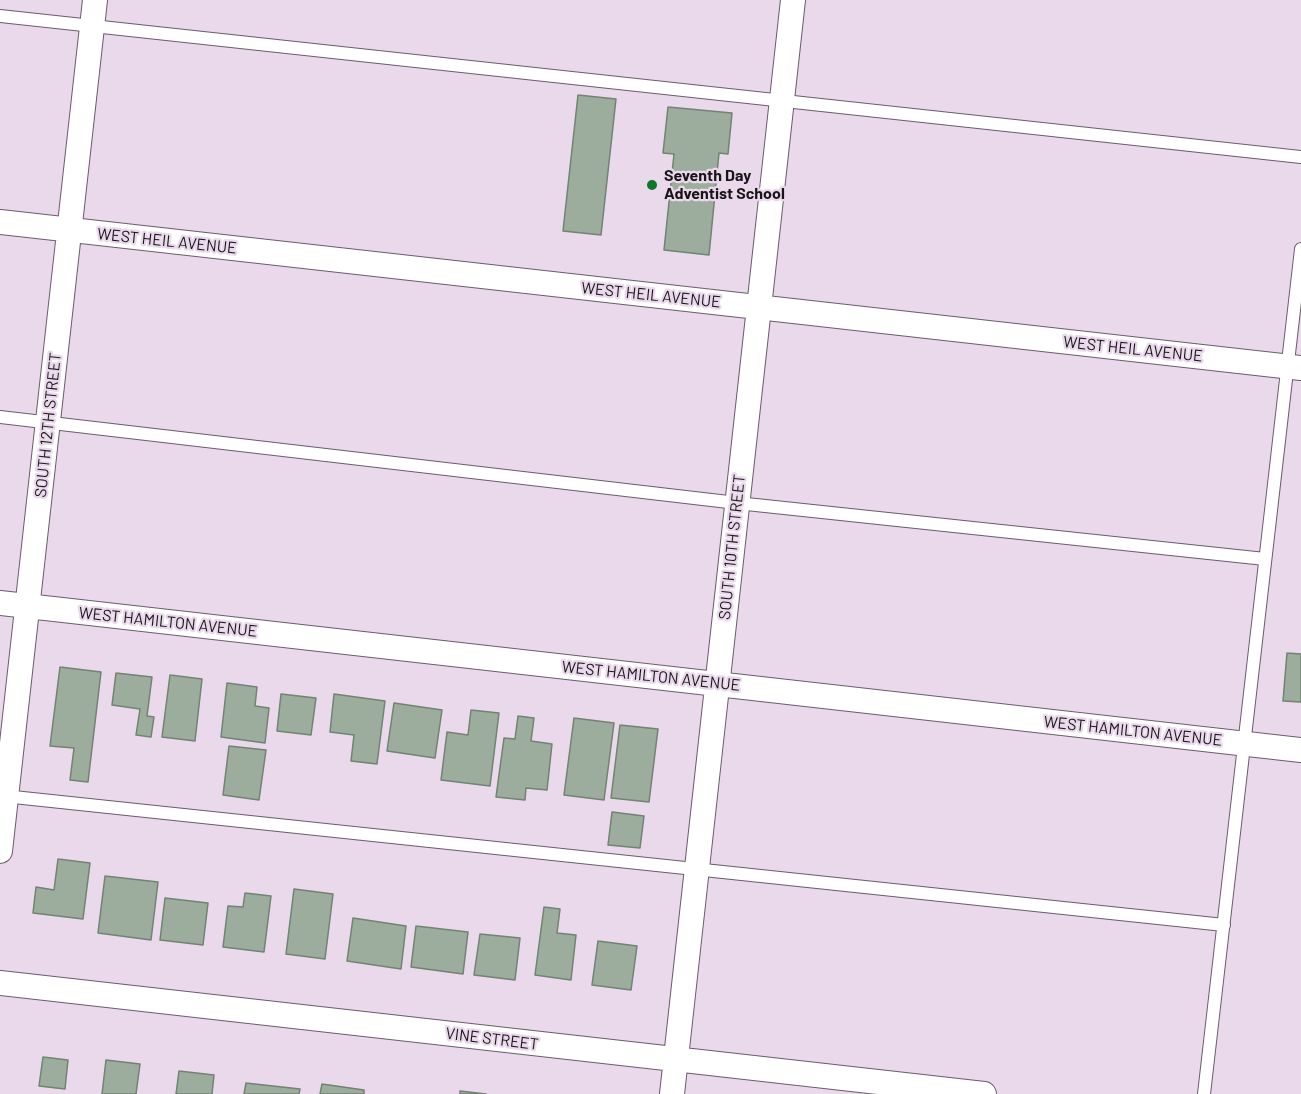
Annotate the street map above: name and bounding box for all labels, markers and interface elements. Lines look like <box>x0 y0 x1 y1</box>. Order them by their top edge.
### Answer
place label: Seventh Day Adventist School <box>664 166 785 204</box>
marker: Seventh Day Adventist School <box>645 178 659 192</box>
street label: WEST HEIL AVENUE <box>96 224 238 258</box>
street label: WEST HEIL AVENUE <box>580 278 722 312</box>
street label: WEST HEIL AVENUE <box>1062 332 1204 366</box>
street label: SOUTH 12TH STREET <box>31 352 65 498</box>
street label: SOUTH 10TH STREET <box>715 473 749 621</box>
street label: WEST HAMILTON AVENUE <box>78 603 258 641</box>
street label: WEST HAMILTON AVENUE <box>561 657 741 695</box>
street label: WEST HAMILTON AVENUE <box>1043 712 1223 750</box>
street label: VINE STREET <box>444 1024 540 1054</box>

